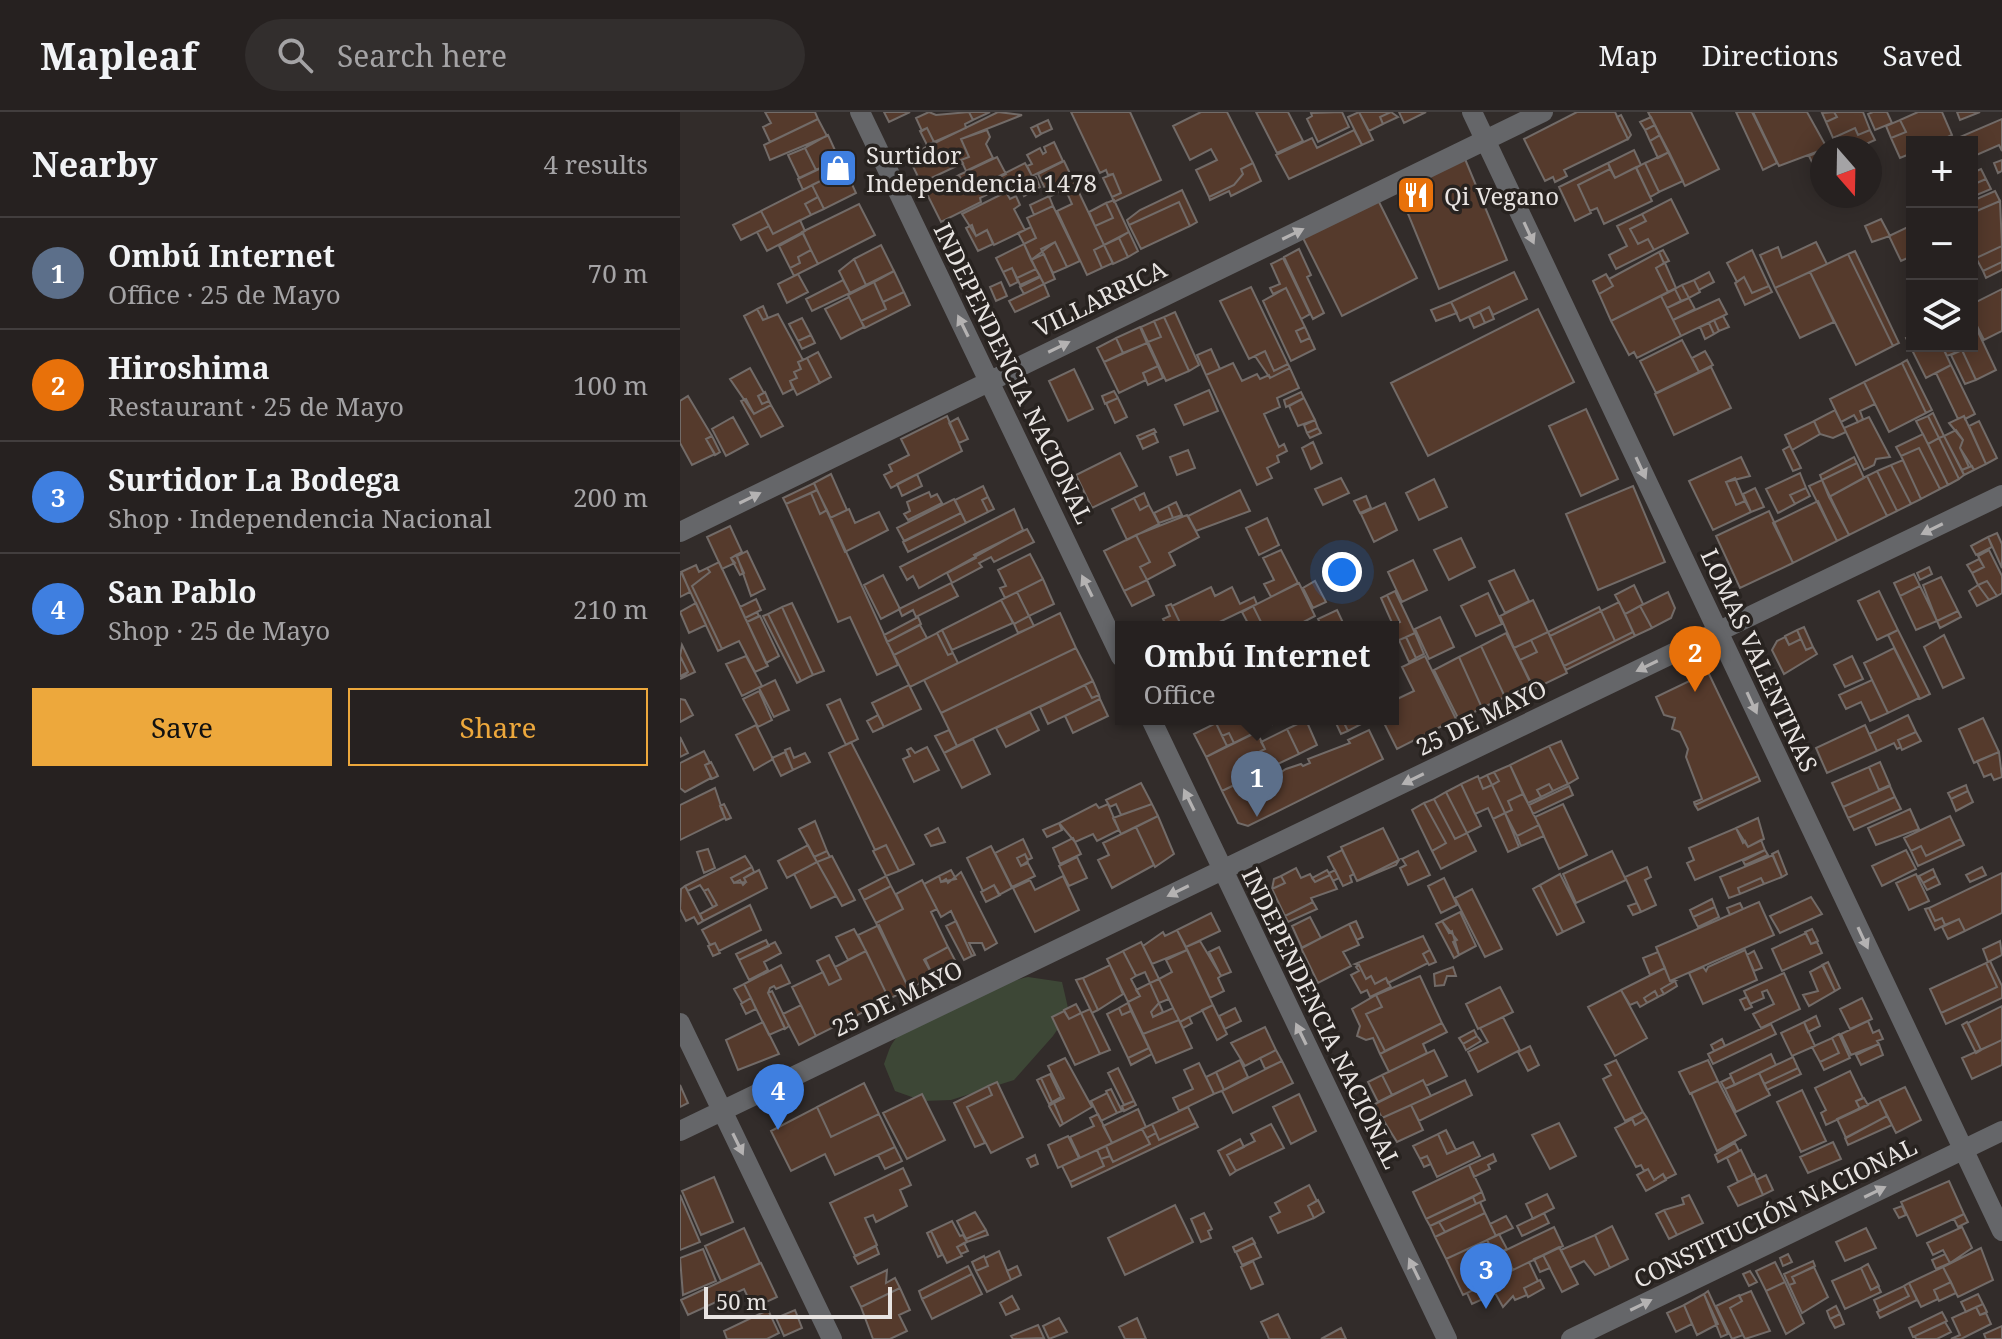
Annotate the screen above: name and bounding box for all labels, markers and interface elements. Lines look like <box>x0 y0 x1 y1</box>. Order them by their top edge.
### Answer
search box <box>245 19 805 91</box>
text: Mapleaf <box>40 29 197 81</box>
icon: search <box>273 33 317 77</box>
text: Search here <box>337 35 507 76</box>
text: Map <box>1598 36 1658 74</box>
text: Directions <box>1702 36 1839 74</box>
text: Saved <box>1883 36 1962 74</box>
north arrow <box>1810 136 1882 208</box>
map controls <box>1906 136 1978 352</box>
button: + <box>1906 136 1978 208</box>
place label: Surtidor Independencia 1478 <box>866 138 1097 199</box>
text: Nearby <box>32 141 158 187</box>
text: 4 results <box>543 146 648 182</box>
shop icon: Surtidor Independencia 1478 <box>817 147 859 189</box>
restaurant icon: Qi Vegano <box>1395 174 1437 216</box>
place label: Qi Vegano <box>1444 179 1559 212</box>
button: − <box>1906 208 1978 280</box>
street label: INDEPENDENCIA NACIONAL <box>927 217 1101 529</box>
one-way arrow <box>1522 221 1536 245</box>
one-way arrow <box>1282 227 1305 240</box>
text: Ombú Internet <box>108 235 335 276</box>
street label: VILLARRICA <box>1028 252 1172 344</box>
text: 1 <box>51 255 65 291</box>
text: 70 m <box>588 255 648 291</box>
text: Office · 25 de Mayo <box>108 276 341 312</box>
button: layers <box>1906 280 1978 352</box>
one-way arrow <box>956 315 970 338</box>
one-way arrow <box>1048 340 1071 354</box>
text: Hiroshima <box>108 347 270 388</box>
text: 2 <box>51 367 65 403</box>
text: 100 m <box>573 367 648 403</box>
text: Restaurant · 25 de Mayo <box>108 388 404 424</box>
one-way arrow <box>1634 456 1648 480</box>
text: Surtidor La Bodega <box>108 459 401 500</box>
text: 3 <box>51 479 65 515</box>
text: 200 m <box>573 479 648 515</box>
one-way arrow <box>739 491 762 505</box>
text: Shop · Independencia Nacional <box>108 500 492 536</box>
one-way arrow <box>1920 522 1943 536</box>
street label: LOMAS VALENTINAS <box>1694 543 1826 777</box>
your location <box>1322 552 1362 592</box>
text: San Pablo <box>108 571 257 612</box>
one-way arrow <box>1080 575 1094 598</box>
text: 4 <box>51 591 65 627</box>
text: 210 m <box>573 591 648 627</box>
text: Shop · 25 de Mayo <box>108 612 330 648</box>
popup <box>1115 621 1399 725</box>
pin: 2 <box>1669 626 1721 692</box>
text: Ombú Internet <box>1144 635 1370 676</box>
one-way arrow <box>1635 659 1659 673</box>
street label: 25 DE MAYO <box>1410 671 1552 763</box>
text: Office <box>1144 676 1216 712</box>
button: Save <box>32 688 332 766</box>
button: Share <box>348 688 648 766</box>
one-way arrow <box>1745 691 1759 715</box>
pin: 1 <box>1231 751 1283 817</box>
one-way arrow <box>1401 772 1424 786</box>
one-way arrow <box>1182 788 1196 811</box>
street label: INDEPENDENCIA NACIONAL <box>1235 862 1409 1174</box>
one-way arrow <box>1167 884 1190 898</box>
one-way arrow <box>1856 926 1870 950</box>
street label: 25 DE MAYO <box>826 952 968 1044</box>
one-way arrow <box>1294 1022 1308 1046</box>
pin: 4 <box>752 1064 804 1130</box>
street label: CONSTITUCIÓN NACIONAL <box>1628 1129 1922 1295</box>
one-way arrow <box>731 1132 745 1155</box>
one-way arrow <box>1864 1185 1887 1199</box>
pin: 3 <box>1460 1243 1512 1309</box>
one-way arrow <box>1407 1257 1421 1280</box>
scale bar <box>704 1283 892 1319</box>
text: 50 m <box>716 1286 767 1316</box>
one-way arrow <box>1630 1298 1653 1312</box>

